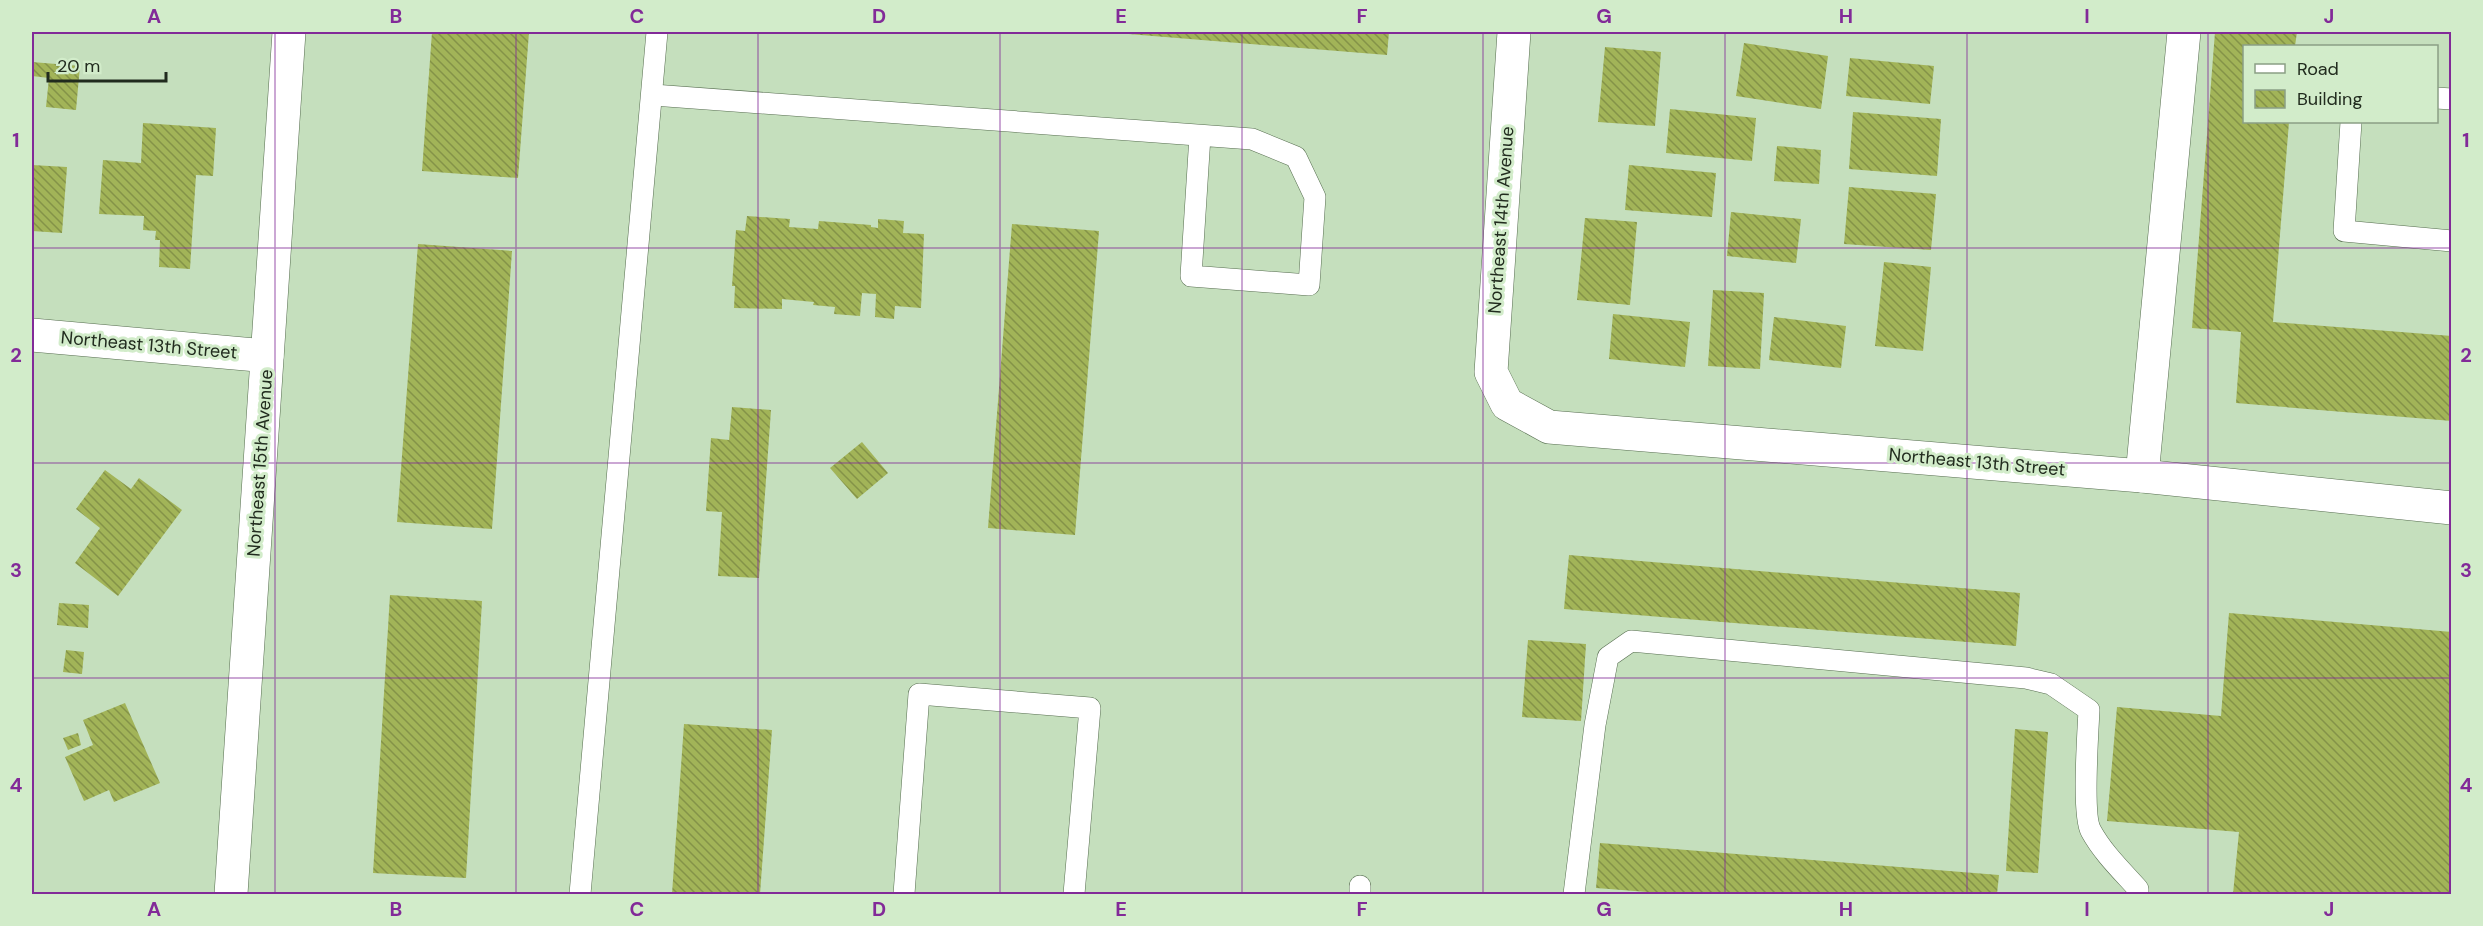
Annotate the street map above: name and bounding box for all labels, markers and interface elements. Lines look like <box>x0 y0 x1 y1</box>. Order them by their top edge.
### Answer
text: A <box>147 3 161 29</box>
text: B <box>390 3 402 29</box>
text: C <box>630 3 644 29</box>
text: D <box>872 3 886 29</box>
text: E <box>1115 3 1127 29</box>
text: F <box>1356 3 1368 29</box>
text: G <box>1596 3 1612 29</box>
text: H <box>1839 3 1853 29</box>
text: I <box>2084 3 2090 29</box>
text: J <box>2324 3 2334 29</box>
scale bar <box>48 45 166 83</box>
legend <box>2243 45 2438 123</box>
text: 20 m <box>57 54 100 78</box>
text: Road <box>2297 57 2339 81</box>
text: Building <box>2297 87 2362 111</box>
street label: Northeast 14th Avenue <box>1482 126 1520 314</box>
text: 1 <box>12 127 20 153</box>
text: 1 <box>2462 127 2470 153</box>
street label: Northeast 13th Street <box>60 325 238 365</box>
text: 2 <box>10 342 22 368</box>
text: 2 <box>2460 342 2472 368</box>
street label: Northeast 15th Avenue <box>241 369 279 557</box>
street label: Northeast 13th Street <box>1888 442 2066 482</box>
text: 3 <box>10 557 22 583</box>
text: 3 <box>2460 557 2472 583</box>
text: 4 <box>10 772 23 798</box>
text: 4 <box>2460 772 2473 798</box>
text: A <box>147 896 161 922</box>
text: B <box>390 896 402 922</box>
text: C <box>630 896 644 922</box>
text: D <box>872 896 886 922</box>
text: E <box>1115 896 1127 922</box>
text: F <box>1356 896 1368 922</box>
text: G <box>1596 896 1612 922</box>
text: H <box>1839 896 1853 922</box>
text: I <box>2084 896 2090 922</box>
text: J <box>2324 896 2334 922</box>

